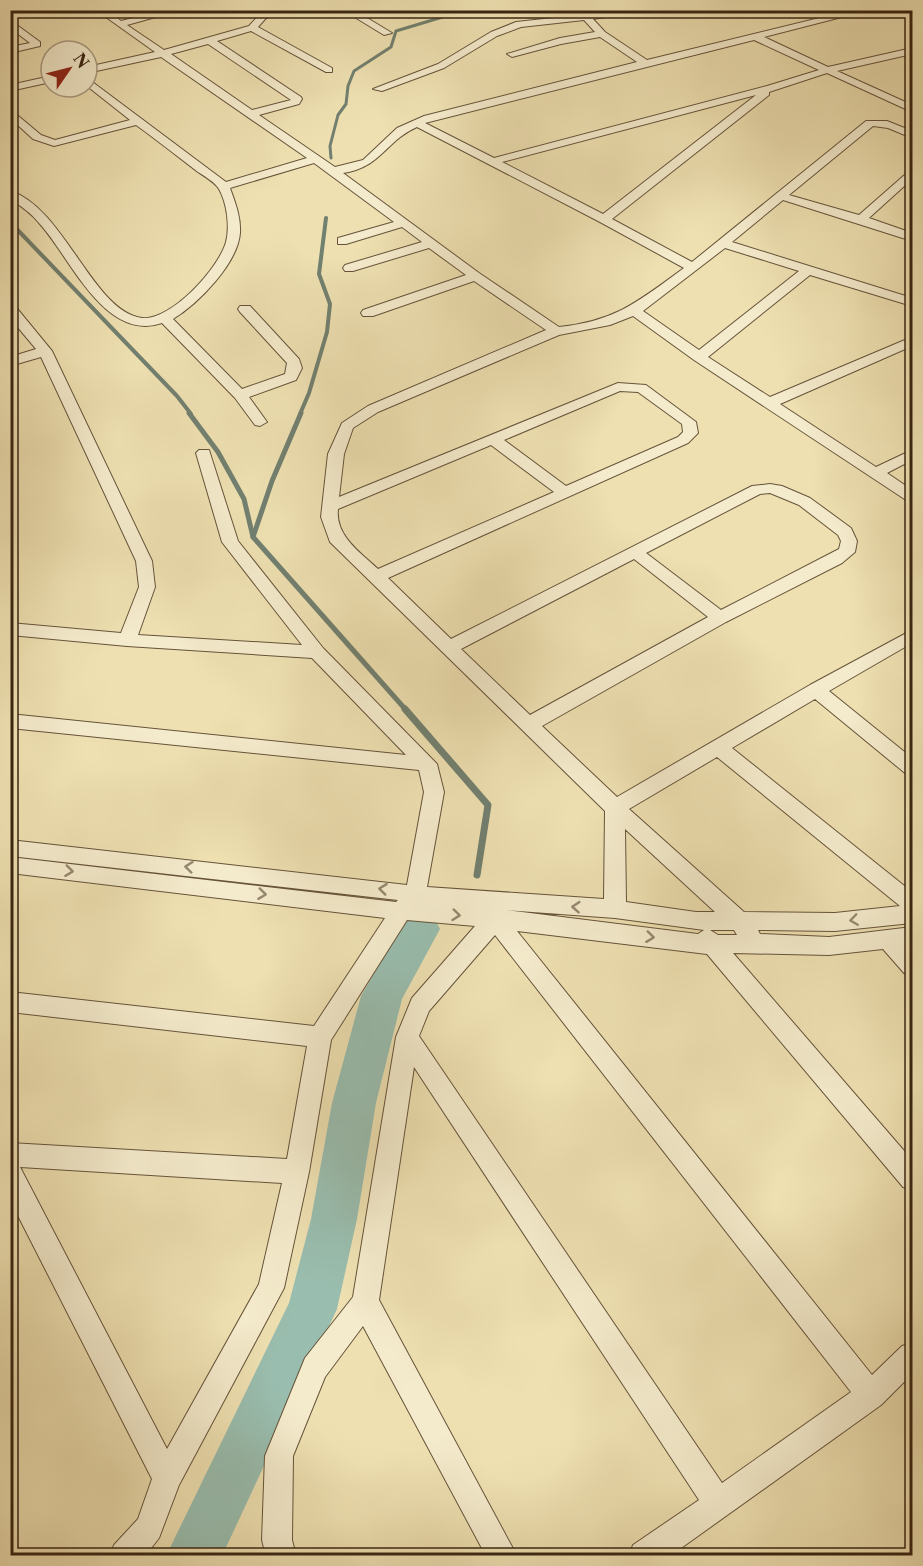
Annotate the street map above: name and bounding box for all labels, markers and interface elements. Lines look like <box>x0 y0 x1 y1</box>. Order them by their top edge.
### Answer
north arrow <box>39 39 99 99</box>
text: N <box>69 49 94 72</box>
one-way arrow <box>184 862 193 874</box>
one-way arrow <box>64 865 73 877</box>
one-way arrow <box>378 883 387 896</box>
one-way arrow <box>258 887 267 900</box>
one-way arrow <box>572 900 581 913</box>
one-way arrow <box>451 908 461 921</box>
one-way arrow <box>850 913 859 925</box>
one-way arrow <box>645 931 654 943</box>

